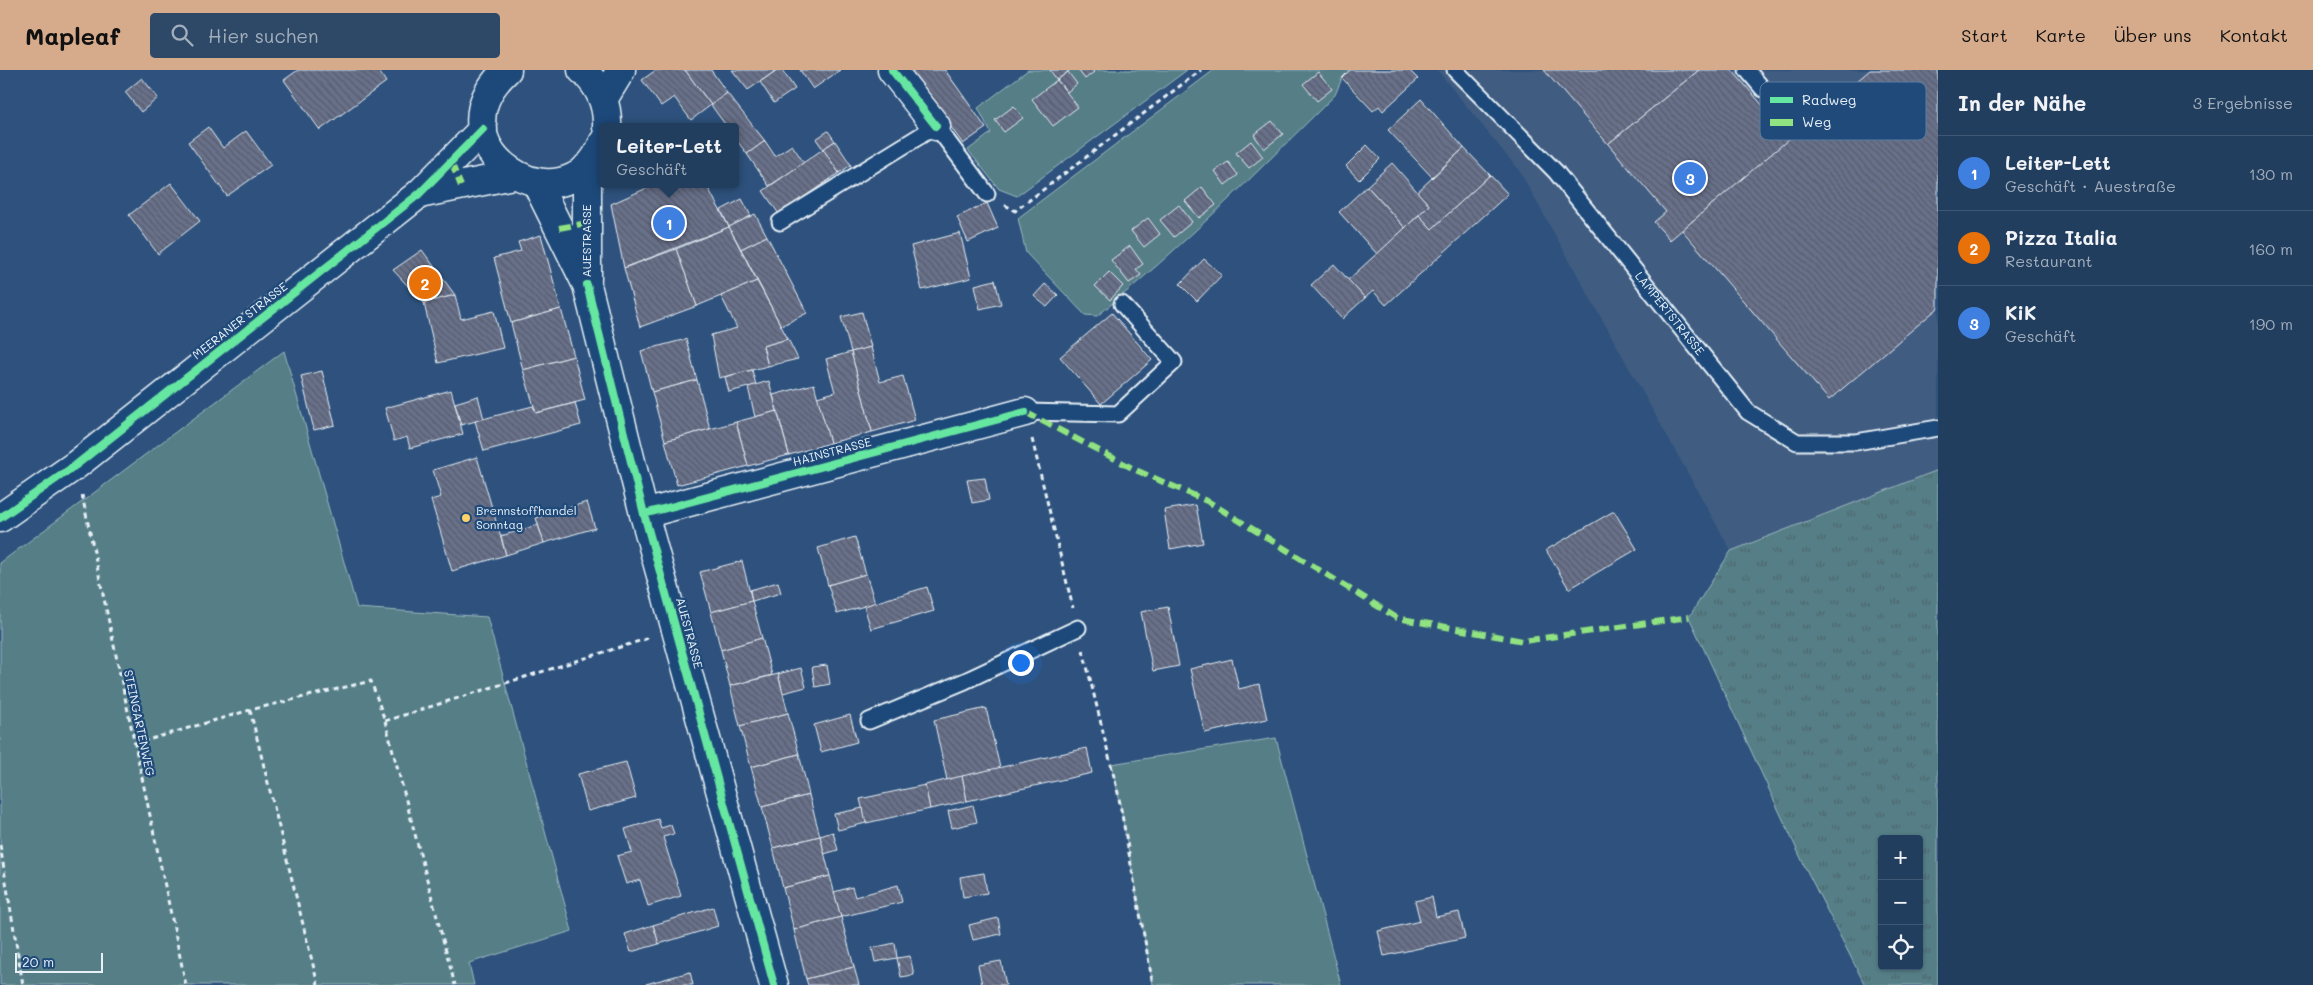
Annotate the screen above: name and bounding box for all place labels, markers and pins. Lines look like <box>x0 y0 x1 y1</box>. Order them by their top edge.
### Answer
pin: 3 <box>1674 159 1706 197</box>
pin: 1 <box>653 204 685 242</box>
pin: 2 <box>409 264 441 302</box>
place label: Brennstoffhandel Sonntag <box>476 502 577 532</box>
marker: Brennstoffhandel Sonntag <box>460 512 472 524</box>

